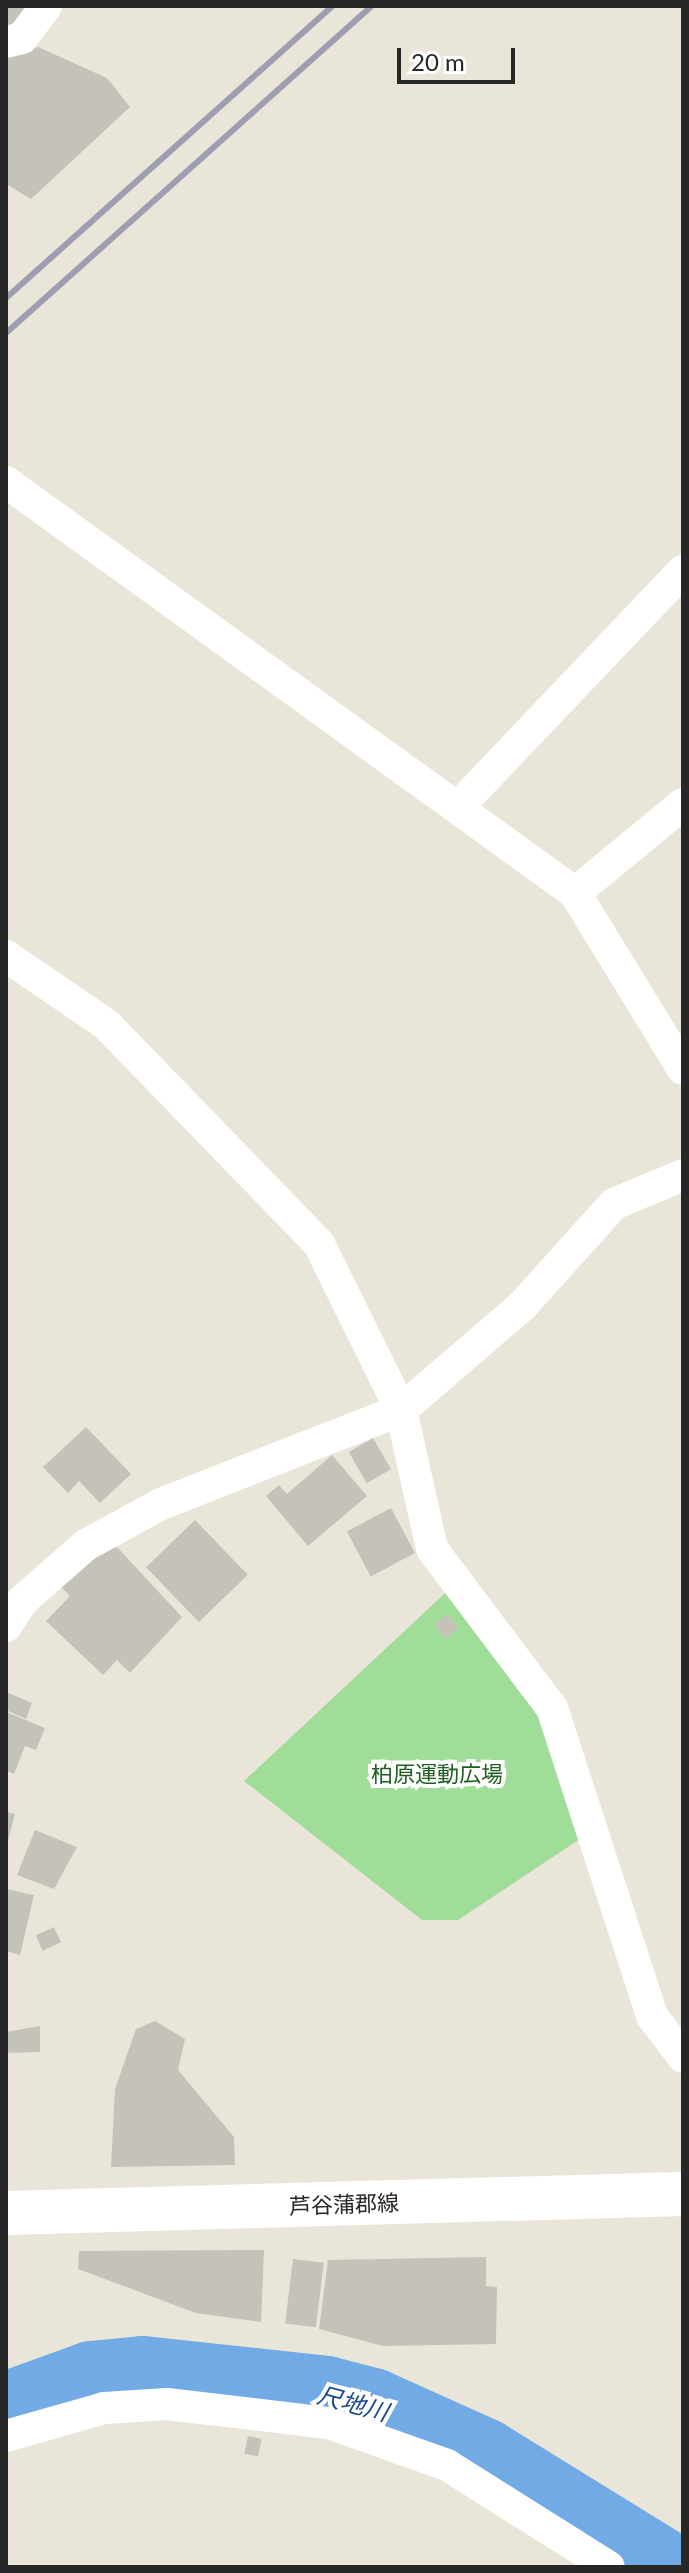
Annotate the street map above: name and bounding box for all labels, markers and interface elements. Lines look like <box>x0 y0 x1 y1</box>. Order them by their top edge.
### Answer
scale bar <box>401 32 519 82</box>
text: 20 m <box>411 47 465 76</box>
park label: 柏原運動広場 <box>371 1761 503 1787</box>
street label: 芦谷蒲郡線 <box>289 2189 399 2219</box>
water label: 尺地川 <box>314 2380 392 2426</box>

